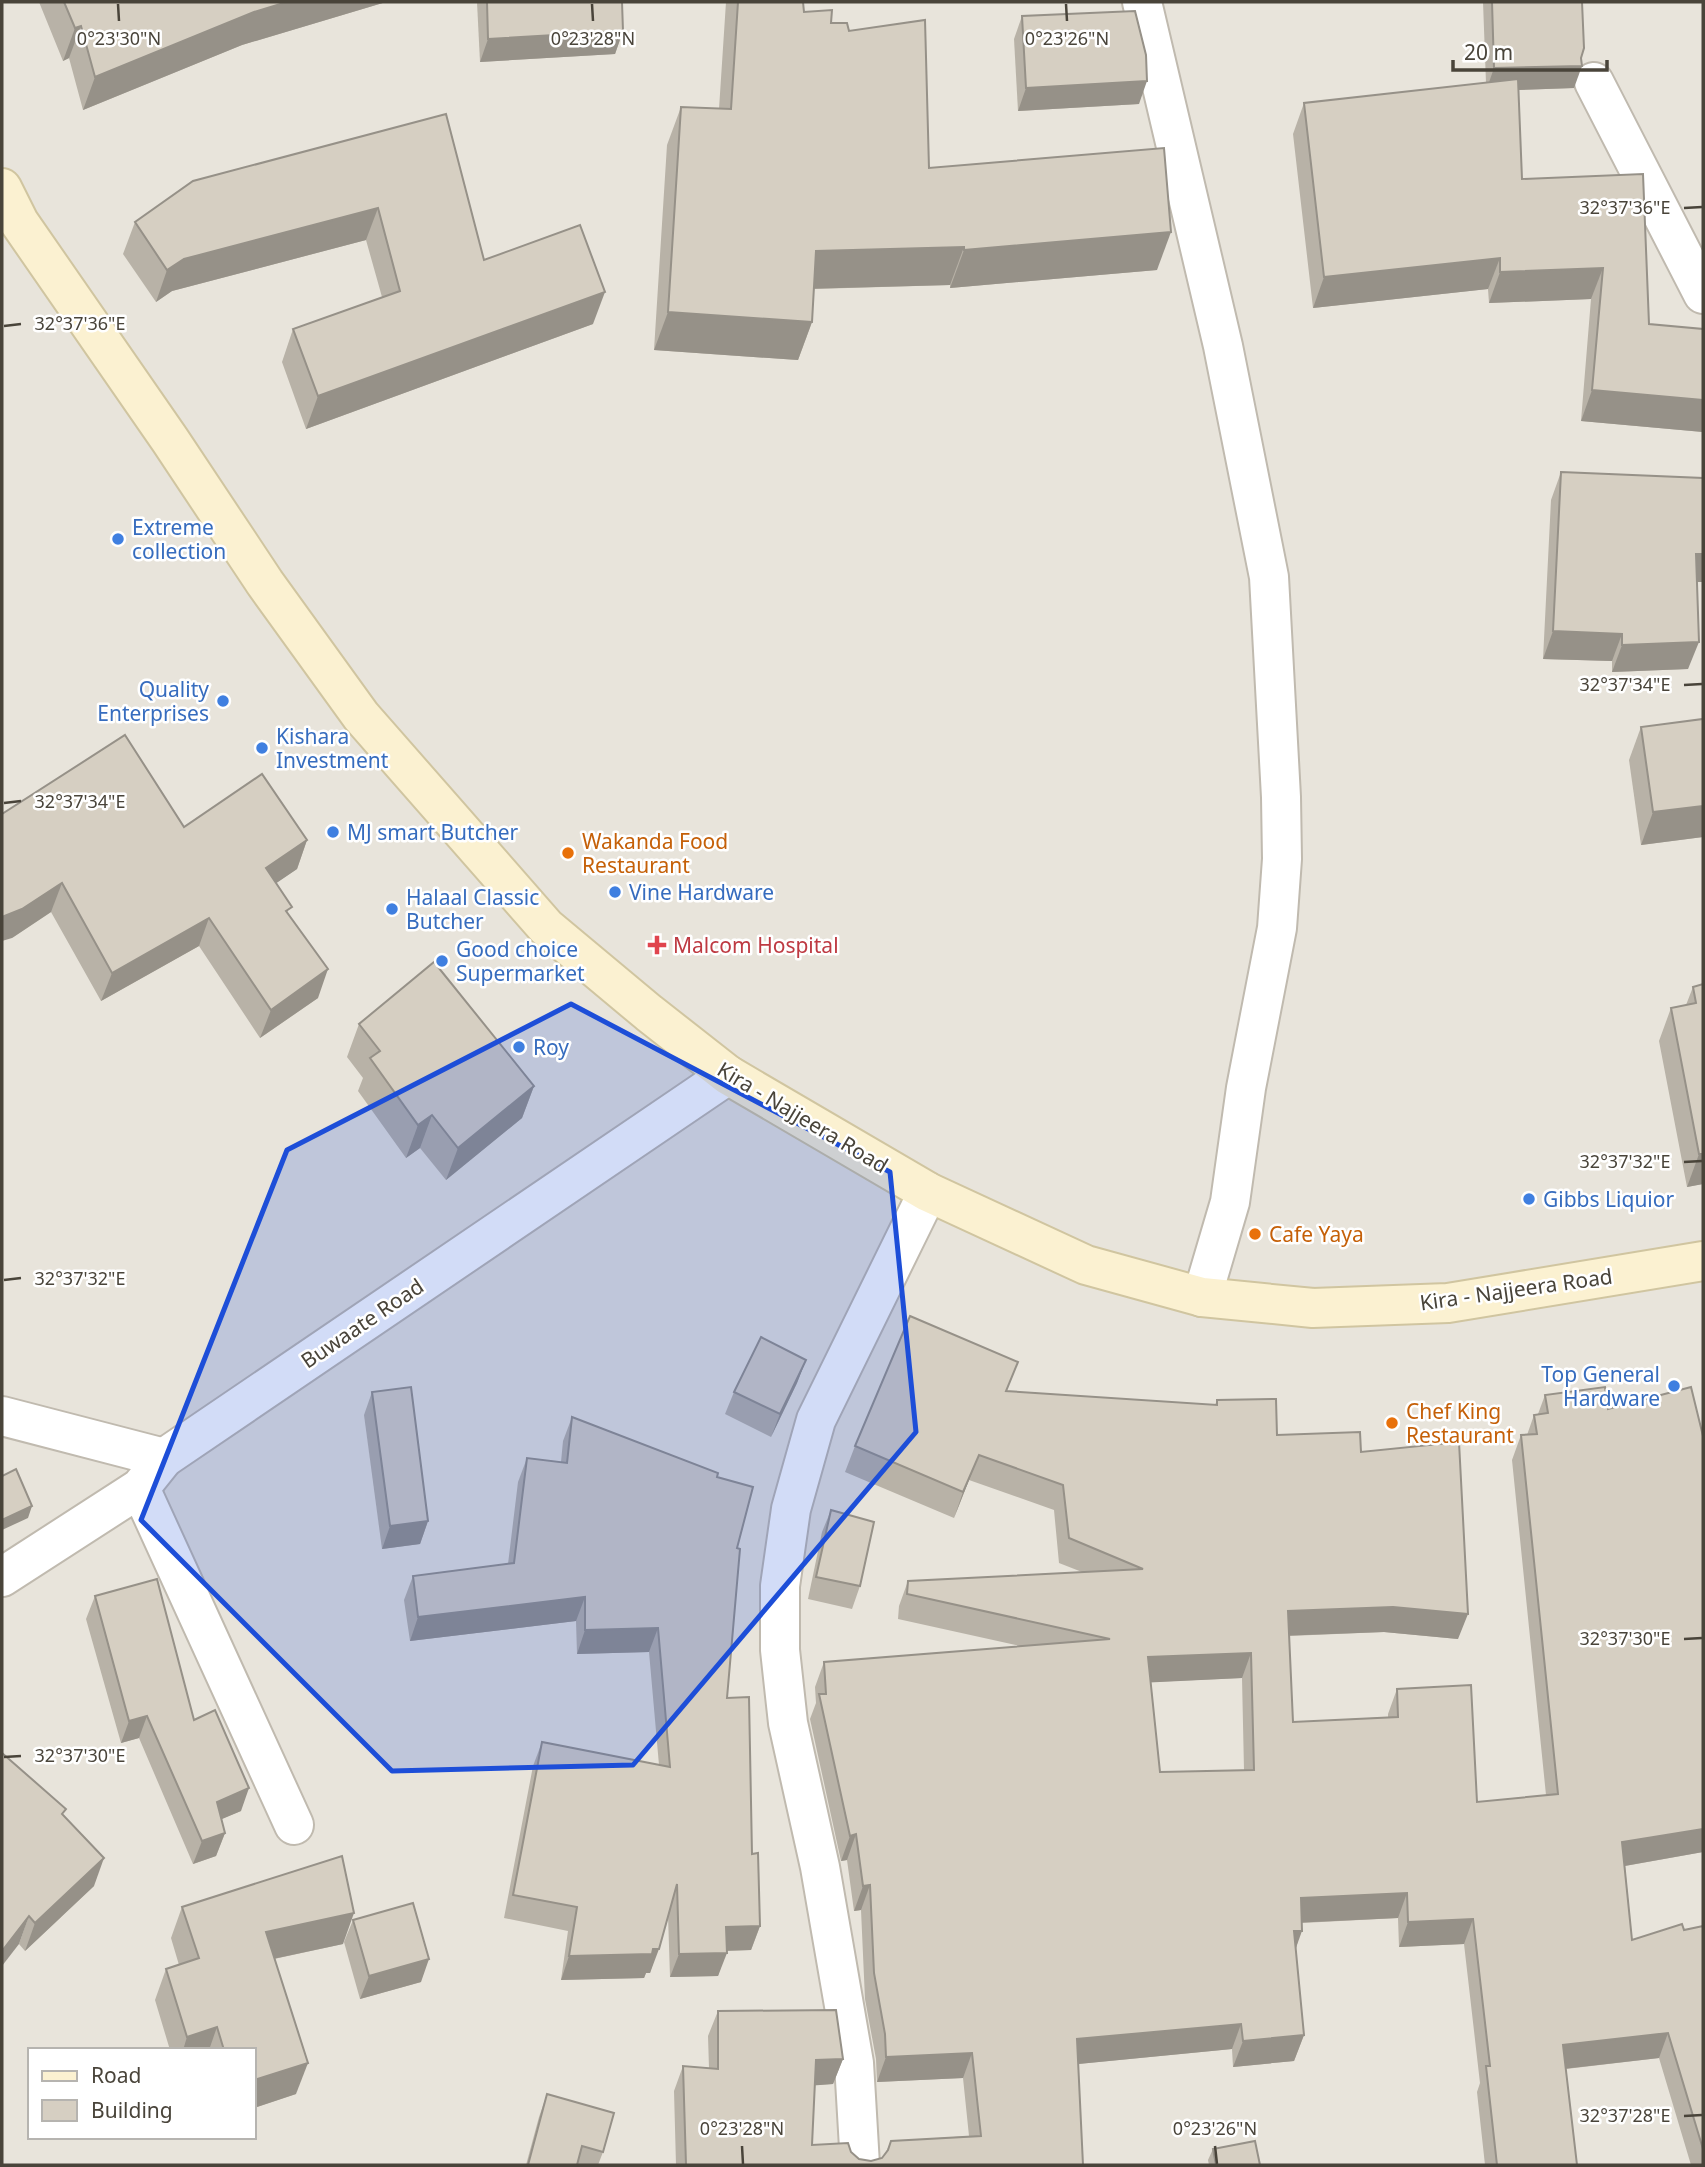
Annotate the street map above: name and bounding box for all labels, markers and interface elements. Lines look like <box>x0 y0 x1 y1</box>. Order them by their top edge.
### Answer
text: 0°23'30"N <box>77 26 161 50</box>
text: 0°23'28"N <box>551 26 635 50</box>
text: 0°23'26"N <box>1025 26 1109 50</box>
scale bar <box>1453 28 1607 72</box>
text: 20 m <box>1464 38 1513 66</box>
text: 32°37'36"E <box>1580 195 1670 219</box>
text: 32°37'36"E <box>35 311 125 335</box>
place label: Extreme collection <box>132 513 226 565</box>
marker: Extreme collection <box>110 531 126 547</box>
text: 32°37'34"E <box>1580 672 1670 696</box>
place label: Quality Enterprises <box>97 675 209 727</box>
marker: Quality Enterprises <box>215 693 231 709</box>
place label: Kishara Investment <box>276 722 389 774</box>
marker: Kishara Investment <box>254 740 270 756</box>
text: 32°37'34"E <box>35 789 125 813</box>
place label: MJ smart Butcher <box>347 818 519 846</box>
marker: MJ smart Butcher <box>325 824 341 840</box>
place label: Wakanda Food Restaurant <box>582 827 728 879</box>
marker: Wakanda Food Restaurant <box>560 845 576 861</box>
place label: Vine Hardware <box>629 878 774 906</box>
place label: Halaal Classic Butcher <box>406 883 539 935</box>
marker: Vine Hardware <box>607 884 623 900</box>
marker: Halaal Classic Butcher <box>384 901 400 917</box>
place label: Malcom Hospital <box>673 931 839 959</box>
place label: Good choice Supermarket <box>456 935 585 987</box>
marker: Malcom Hospital <box>647 935 667 955</box>
marker: Good choice Supermarket <box>434 953 450 969</box>
place label: Roy <box>533 1033 569 1061</box>
marker: Roy <box>511 1039 527 1055</box>
street label: Kira - Najjeera Road <box>712 1055 894 1179</box>
text: 32°37'32"E <box>1580 1149 1670 1173</box>
place label: Gibbs Liquior <box>1543 1185 1674 1213</box>
marker: Gibbs Liquior <box>1521 1191 1537 1207</box>
place label: Cafe Yaya <box>1269 1220 1364 1248</box>
marker: Cafe Yaya <box>1247 1226 1263 1242</box>
street label: Kira - Najjeera Road <box>1418 1262 1614 1316</box>
text: 32°37'32"E <box>35 1266 125 1290</box>
street label: Buwaate Road <box>295 1272 429 1374</box>
place label: Top General Hardware <box>1541 1360 1660 1412</box>
marker: Top General Hardware <box>1666 1378 1682 1394</box>
place label: Chef King Restaurant <box>1406 1397 1514 1449</box>
marker: Chef King Restaurant <box>1384 1415 1400 1431</box>
text: 32°37'30"E <box>1580 1626 1670 1650</box>
text: 32°37'30"E <box>35 1743 125 1767</box>
legend <box>28 2048 256 2139</box>
text: Road <box>91 2061 141 2089</box>
text: Building <box>91 2096 173 2124</box>
text: 32°37'28"E <box>1580 2103 1670 2127</box>
text: 0°23'28"N <box>700 2116 784 2140</box>
text: 0°23'26"N <box>1173 2116 1257 2140</box>

